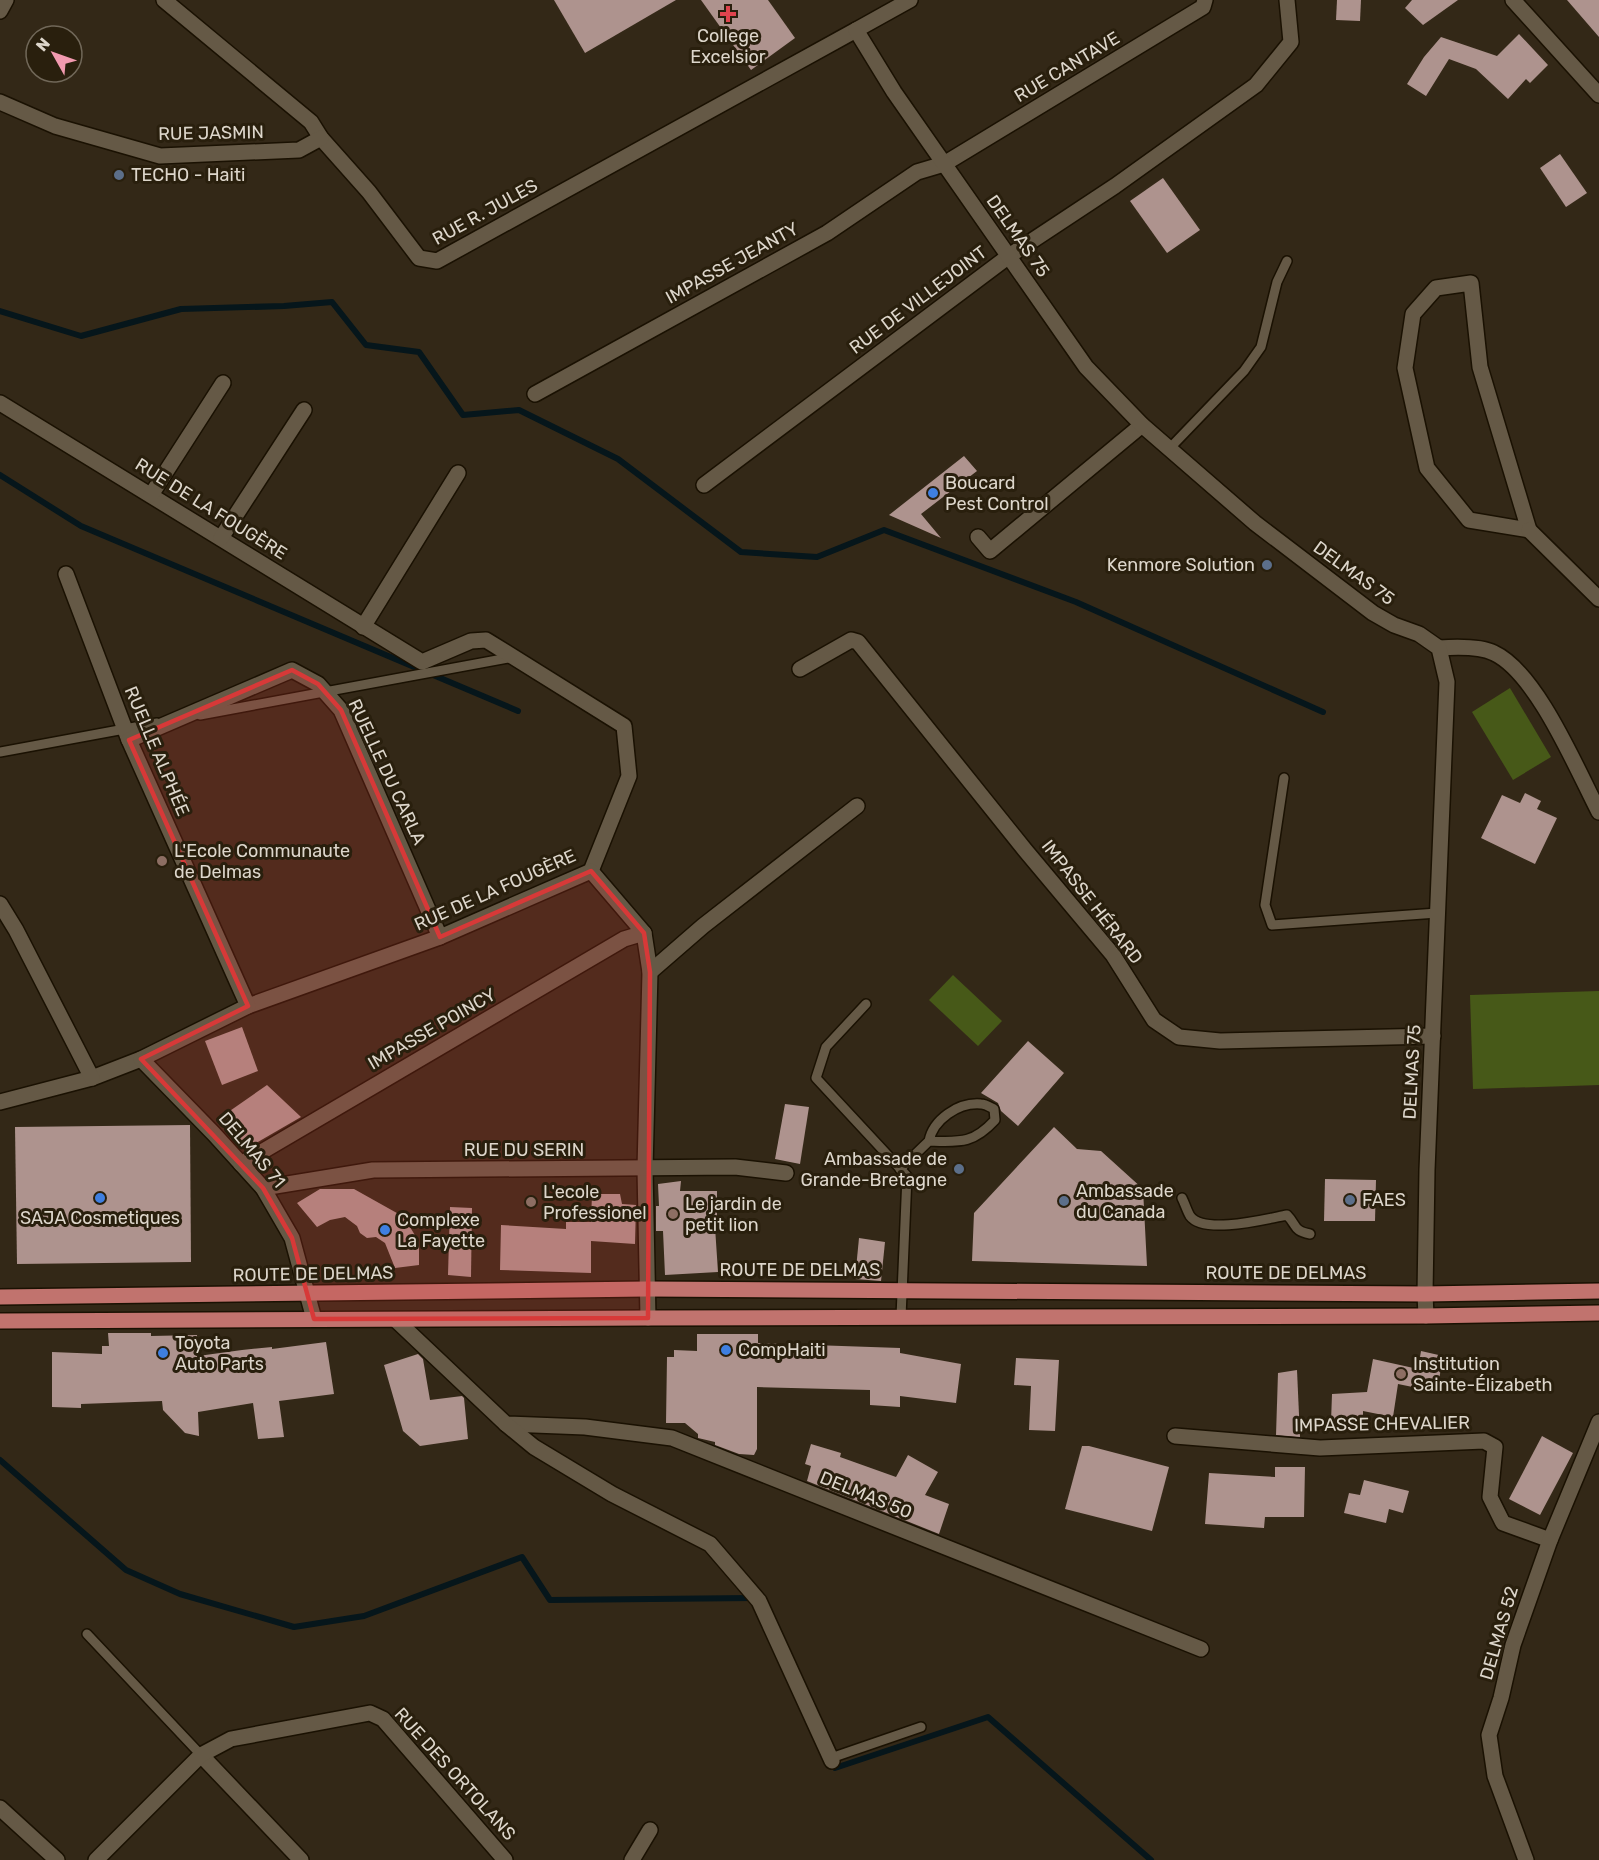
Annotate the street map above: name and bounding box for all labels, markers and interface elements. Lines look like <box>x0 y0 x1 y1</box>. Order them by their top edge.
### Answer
marker: College Excelsior <box>719 5 737 23</box>
north arrow <box>24 24 84 84</box>
place label: College Excelsior <box>690 25 766 68</box>
street label: RUE CANTAVE <box>1010 27 1124 107</box>
text: N <box>32 34 54 55</box>
street label: RUE JASMIN <box>158 121 264 145</box>
place label: TECHO - Haiti <box>131 164 245 186</box>
marker: TECHO - Haiti <box>112 168 126 182</box>
street label: RUE R. JULES <box>429 174 541 250</box>
street label: DELMAS 75 <box>982 191 1054 281</box>
street label: IMPASSE JEANTY <box>662 217 803 309</box>
street label: RUE DE VILLEJOINT <box>845 241 991 359</box>
street label: RUE DE LA FOUGÈRE <box>131 453 291 565</box>
place label: Boucard Pest Control <box>945 472 1049 515</box>
marker: Boucard Pest Control <box>926 486 940 500</box>
street label: DELMAS 75 <box>1309 536 1399 610</box>
place label: Kenmore Solution <box>1107 554 1255 576</box>
marker: Kenmore Solution <box>1260 558 1274 572</box>
street label: RUELLE ALPHÉE <box>120 683 194 819</box>
street label: RUELLE DU CARLA <box>344 696 430 848</box>
street label: IMPASSE HÉRARD <box>1037 836 1147 968</box>
place label: L'Ecole Communaute de Delmas <box>174 840 350 883</box>
street label: RUE DE LA FOUGÈRE <box>411 844 579 936</box>
marker: L'Ecole Communaute de Delmas <box>155 854 169 868</box>
street label: IMPASSE POINCY <box>364 983 500 1075</box>
street label: DELMAS 75 <box>1399 1024 1425 1120</box>
street label: DELMAS 71 <box>214 1108 290 1192</box>
street label: RUE DU SERIN <box>464 1139 584 1161</box>
place label: Ambassade de Grande-Bretagne <box>800 1148 947 1191</box>
marker: Ambassade de Grande-Bretagne <box>952 1162 966 1176</box>
place label: Ambassade du Canada <box>1076 1180 1174 1223</box>
place label: L'ecole Professionel <box>543 1181 647 1224</box>
place label: FAES <box>1362 1189 1406 1211</box>
marker: SAJA Cosmetiques <box>93 1191 107 1205</box>
place label: Le jardin de petit lion <box>685 1193 782 1236</box>
marker: FAES <box>1343 1193 1357 1207</box>
marker: Ambassade du Canada <box>1057 1194 1071 1208</box>
marker: L'ecole Professionel <box>524 1195 538 1209</box>
place label: SAJA Cosmetiques <box>20 1207 180 1229</box>
marker: Le jardin de petit lion <box>666 1207 680 1221</box>
place label: Complexe La Fayette <box>397 1209 485 1252</box>
marker: Complexe La Fayette <box>378 1223 392 1237</box>
street label: ROUTE DE DELMAS <box>720 1259 880 1281</box>
street label: ROUTE DE DELMAS <box>232 1262 394 1286</box>
street label: ROUTE DE DELMAS <box>1206 1262 1366 1284</box>
place label: Toyota Auto Parts <box>175 1332 264 1375</box>
place label: CompHaiti <box>738 1339 826 1361</box>
marker: CompHaiti <box>719 1343 733 1357</box>
marker: Toyota Auto Parts <box>156 1346 170 1360</box>
place label: Institution Sainte-Élizabeth <box>1413 1353 1552 1396</box>
marker: Institution Sainte-Élizabeth <box>1394 1367 1408 1381</box>
street label: IMPASSE CHEVALIER <box>1294 1411 1470 1437</box>
street label: DELMAS 50 <box>817 1467 915 1523</box>
street label: DELMAS 52 <box>1475 1584 1523 1682</box>
street label: RUE DES ORTOLANS <box>390 1703 520 1845</box>

